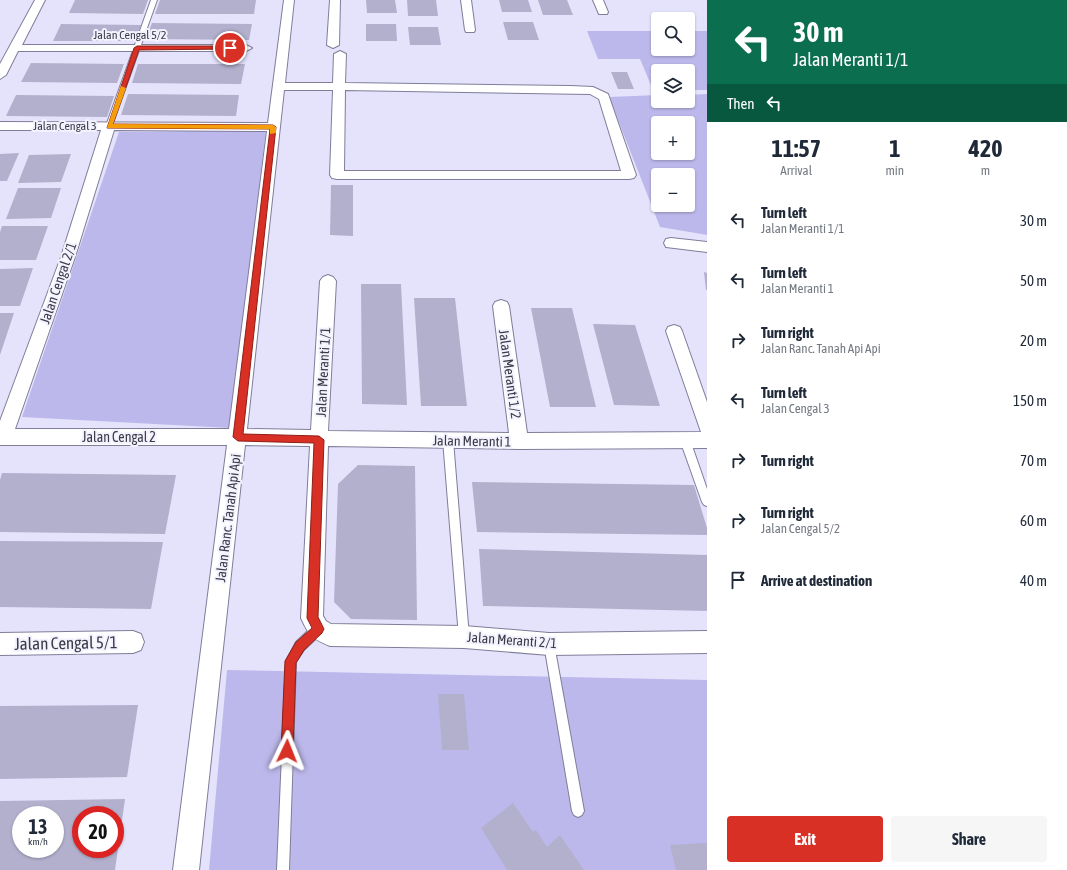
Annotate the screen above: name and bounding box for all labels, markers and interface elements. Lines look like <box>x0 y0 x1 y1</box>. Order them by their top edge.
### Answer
map controls <box>651 12 695 212</box>
button: search <box>651 12 695 56</box>
icon: left <box>727 16 779 68</box>
text: 30 m <box>793 16 843 48</box>
street label: Jalan Cengal 5/2 <box>94 28 166 42</box>
pin <box>213 31 247 65</box>
icon: arrive <box>219 37 241 59</box>
text: Jalan Meranti 1/1 <box>793 49 909 70</box>
button: layers <box>651 64 695 108</box>
icon: left <box>763 92 785 114</box>
text: Then <box>727 95 755 112</box>
button: + <box>651 116 695 160</box>
street label: Jalan Cengal 3 <box>33 119 97 133</box>
text: 11:57 <box>772 135 821 162</box>
text: 1 <box>889 135 900 162</box>
text: 420 <box>969 135 1002 162</box>
text: Arrival <box>780 163 812 178</box>
text: min <box>885 163 904 178</box>
text: m <box>981 163 990 178</box>
button: − <box>651 168 695 212</box>
text: Turn left <box>761 204 807 221</box>
icon: left <box>727 209 749 231</box>
text: 30 m <box>1020 212 1047 229</box>
text: Jalan Meranti 1/1 <box>761 221 844 236</box>
street label: Jalan Cengal 2/1 <box>37 240 79 326</box>
text: Turn left <box>761 264 807 281</box>
icon: left <box>727 269 749 291</box>
text: 50 m <box>1020 272 1047 289</box>
text: Jalan Meranti 1 <box>761 281 834 296</box>
text: Turn right <box>761 324 814 341</box>
street label: Jalan Meranti 1/1 <box>313 327 333 417</box>
street label: Jalan Meranti 1/2 <box>496 328 524 420</box>
icon: right <box>727 329 749 351</box>
text: 20 m <box>1020 332 1047 349</box>
text: Jalan Ranc. Tanah Api Api <box>761 341 881 356</box>
text: Turn left <box>761 384 807 401</box>
icon: left <box>727 389 749 411</box>
text: 150 m <box>1013 392 1047 409</box>
text: Jalan Cengal 3 <box>761 401 830 416</box>
street label: Jalan Cengal 2 <box>82 429 156 445</box>
street label: Jalan Meranti 1 <box>433 432 511 450</box>
icon: right <box>727 449 749 471</box>
text: Turn right <box>761 452 814 469</box>
text: 70 m <box>1020 452 1047 469</box>
street label: Jalan Ranc. Tanah Api Api <box>212 453 244 583</box>
text: Turn right <box>761 504 814 521</box>
icon: right <box>727 509 749 531</box>
text: 60 m <box>1020 512 1047 529</box>
text: Jalan Cengal 5/2 <box>761 521 840 536</box>
icon: arrive <box>727 569 749 591</box>
text: Arrive at destination <box>761 572 872 589</box>
text: 40 m <box>1020 572 1047 589</box>
street label: Jalan Meranti 2/1 <box>467 629 557 651</box>
street label: Jalan Cengal 5/1 <box>14 632 118 654</box>
position arrow <box>266 730 308 772</box>
speed limit sign: 20 <box>72 806 124 858</box>
text: 13 <box>29 815 47 838</box>
button: Exit <box>727 816 883 862</box>
button: Share <box>891 816 1047 862</box>
text: km/h <box>28 836 48 847</box>

